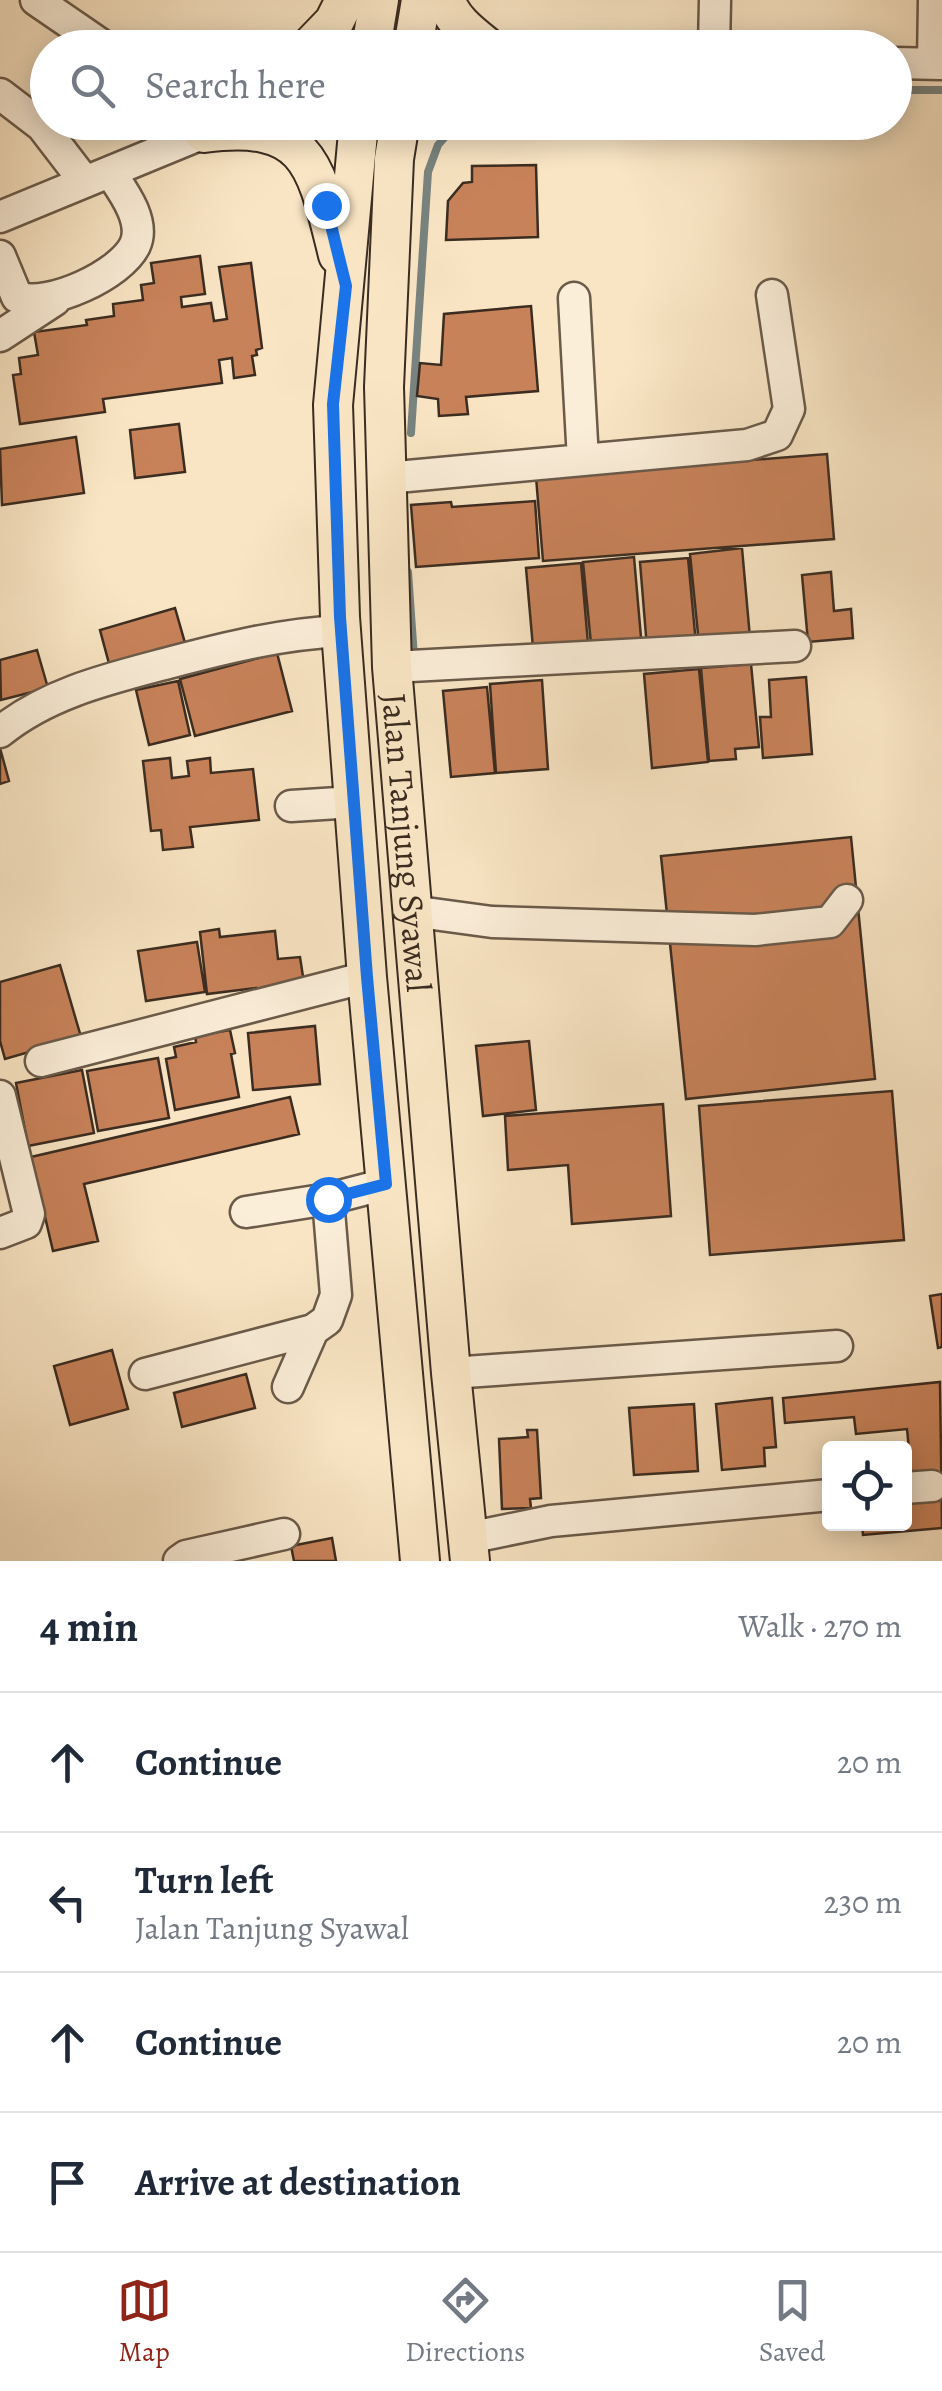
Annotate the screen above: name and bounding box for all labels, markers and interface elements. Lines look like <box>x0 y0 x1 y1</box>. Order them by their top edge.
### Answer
search box <box>30 30 912 140</box>
icon: search <box>65 58 120 113</box>
text: Search here <box>145 59 326 111</box>
route end <box>304 183 350 229</box>
street label: Jalan Tanjung Syawal <box>370 691 443 994</box>
route start <box>306 1177 352 1223</box>
map controls <box>822 1441 912 1531</box>
button: locate <box>822 1441 912 1531</box>
text: 4 min <box>40 1598 138 1655</box>
text: Walk · 270 m <box>738 1604 902 1648</box>
icon: ahead <box>40 1735 95 1790</box>
text: Continue <box>135 1736 282 1788</box>
text: 20 m <box>837 1740 902 1784</box>
text: Turn left <box>135 1854 274 1906</box>
icon: left <box>40 1875 95 1930</box>
text: 230 m <box>823 1880 902 1924</box>
text: Jalan Tanjung Syawal <box>135 1906 409 1950</box>
icon: ahead <box>40 2015 95 2070</box>
text: Continue <box>135 2016 282 2068</box>
text: 20 m <box>837 2020 902 2064</box>
icon: arrive <box>40 2155 95 2210</box>
text: Arrive at destination <box>135 2156 461 2208</box>
tab: Map <box>117 2273 172 2371</box>
tab: Directions <box>405 2273 525 2371</box>
tab: Saved <box>759 2273 825 2371</box>

